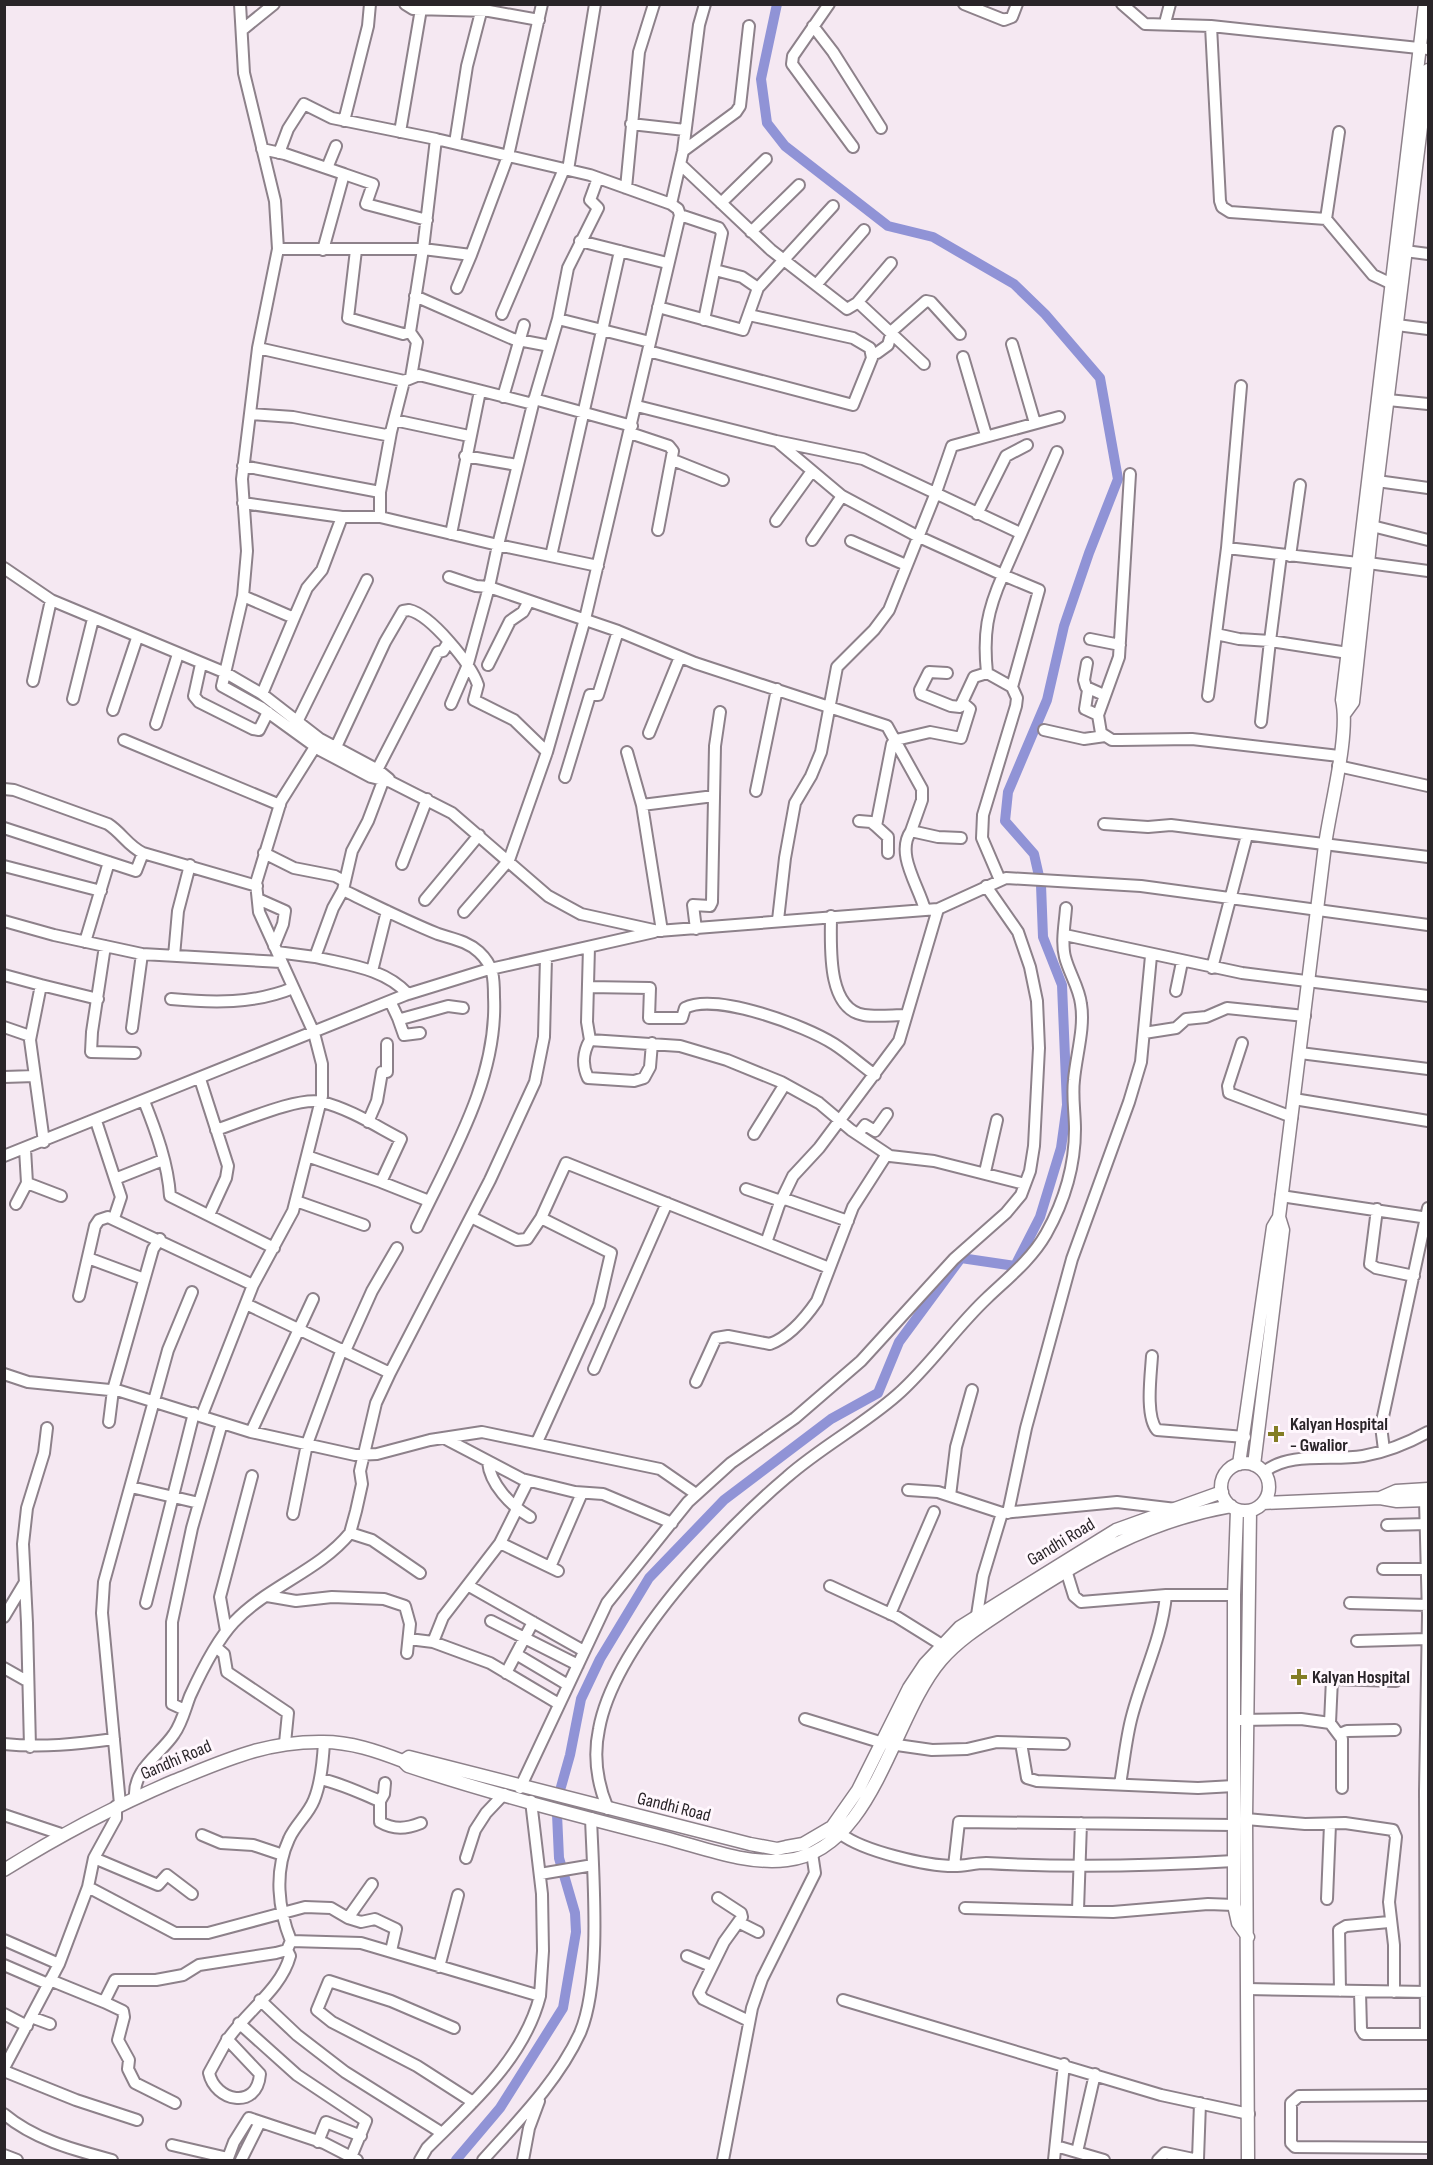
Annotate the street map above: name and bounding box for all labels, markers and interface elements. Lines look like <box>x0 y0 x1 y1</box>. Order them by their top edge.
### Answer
place label: Kalyan Hospital - Gwalior <box>1290 1414 1388 1456</box>
marker: Kalyan Hospital - Gwalior <box>1267 1425 1285 1443</box>
street label: Gandhi Road <box>1023 1514 1099 1570</box>
place label: Kalyan Hospital <box>1312 1667 1410 1688</box>
marker: Kalyan Hospital <box>1290 1668 1308 1686</box>
street label: Gandhi Road <box>137 1736 215 1784</box>
street label: Gandhi Road <box>635 1788 713 1826</box>

